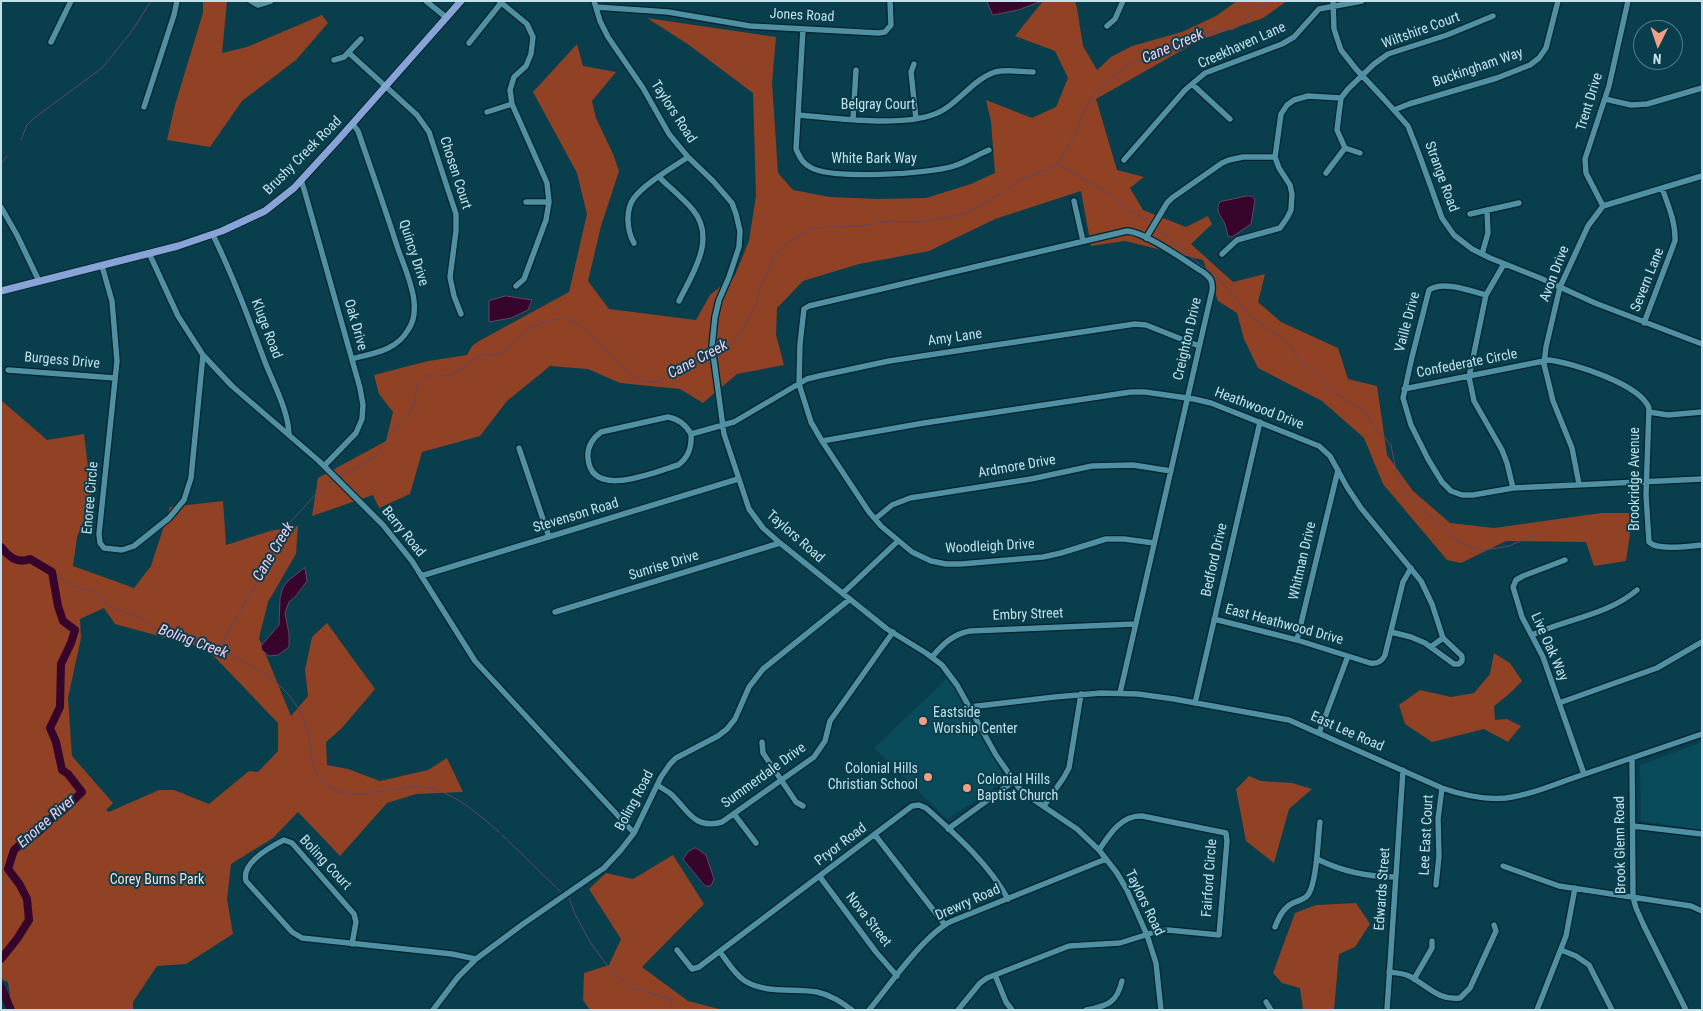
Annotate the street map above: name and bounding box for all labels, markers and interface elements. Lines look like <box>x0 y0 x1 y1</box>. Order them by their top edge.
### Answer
street label: Jones Road <box>769 6 835 26</box>
street label: Wiltshire Court <box>1380 9 1462 53</box>
street label: Creekhaven Lane <box>1196 19 1288 73</box>
north arrow <box>1633 20 1683 70</box>
water label: Cane Creek <box>1139 26 1207 68</box>
street label: Buckingham Way <box>1431 45 1525 91</box>
text: N <box>1652 51 1662 67</box>
street label: Trent Drive <box>1573 71 1607 133</box>
street label: Taylors Road <box>647 78 699 146</box>
street label: Belgray Court <box>841 97 915 113</box>
street label: Brushy Creek Road <box>260 113 346 199</box>
street label: Chosen Court <box>435 135 475 211</box>
street label: Strange Road <box>1421 140 1461 214</box>
street label: White Bark Way <box>831 151 917 167</box>
street label: Quincy Drive <box>394 218 432 288</box>
street label: Avon Drive <box>1537 244 1573 304</box>
street label: Severn Lane <box>1628 246 1668 314</box>
street label: Vaille Drive <box>1392 290 1424 354</box>
street label: Creighton Drive <box>1170 296 1206 382</box>
street label: Kluge Road <box>247 297 285 361</box>
street label: Oak Drive <box>340 297 370 353</box>
street label: Amy Lane <box>927 326 983 350</box>
water label: Cane Creek <box>665 337 731 383</box>
street label: Confederate Circle <box>1415 346 1519 382</box>
street label: Burgess Drive <box>23 349 101 373</box>
street label: Heathwood Drive <box>1212 384 1306 434</box>
street label: Brookridge Avenue <box>1627 427 1643 531</box>
street label: Ardmore Drive <box>977 452 1057 482</box>
street label: Enoree Circle <box>79 461 103 535</box>
street label: Stevenson Road <box>531 495 621 537</box>
street label: Berry Road <box>378 503 428 561</box>
street label: Taylors Road <box>763 507 827 567</box>
water label: Cane Creek <box>249 519 299 585</box>
street label: Whitman Drive <box>1286 520 1320 602</box>
street label: Bedford Drive <box>1198 522 1232 598</box>
street label: Woodleigh Drive <box>945 536 1035 558</box>
street label: Sunrise Drive <box>627 547 701 585</box>
street label: East Heathwood Drive <box>1223 601 1345 649</box>
street label: Embry Street <box>992 605 1064 625</box>
street label: Live Oak Way <box>1526 610 1572 684</box>
water label: Boling Creek <box>156 621 230 663</box>
place label: Eastside Worship Center <box>933 705 1017 738</box>
street label: East Lee Road <box>1308 708 1386 756</box>
marker: Eastside Worship Center <box>917 715 929 727</box>
street label: Summerdale Drive <box>718 740 810 812</box>
place label: Colonial Hills Christian School <box>828 761 918 794</box>
street label: Boling Road <box>612 768 658 834</box>
marker: Colonial Hills Christian School <box>922 771 934 783</box>
place label: Colonial Hills Baptist Church <box>977 772 1058 804</box>
marker: Colonial Hills Baptist Church <box>961 782 973 794</box>
water label: Enoree River <box>14 792 80 852</box>
street label: Lee East Court <box>1416 794 1438 876</box>
street label: Brook Glenn Road <box>1612 796 1630 894</box>
street label: Pryor Road <box>812 820 870 870</box>
street label: Boling Court <box>296 832 354 894</box>
street label: Fairford Circle <box>1199 838 1221 918</box>
street label: Edwards Street <box>1372 847 1394 931</box>
street label: Taylors Road <box>1121 867 1167 939</box>
park label: Corey Burns Park <box>110 872 204 888</box>
street label: Drewry Road <box>933 881 1003 925</box>
street label: Nova Street <box>842 890 894 950</box>

